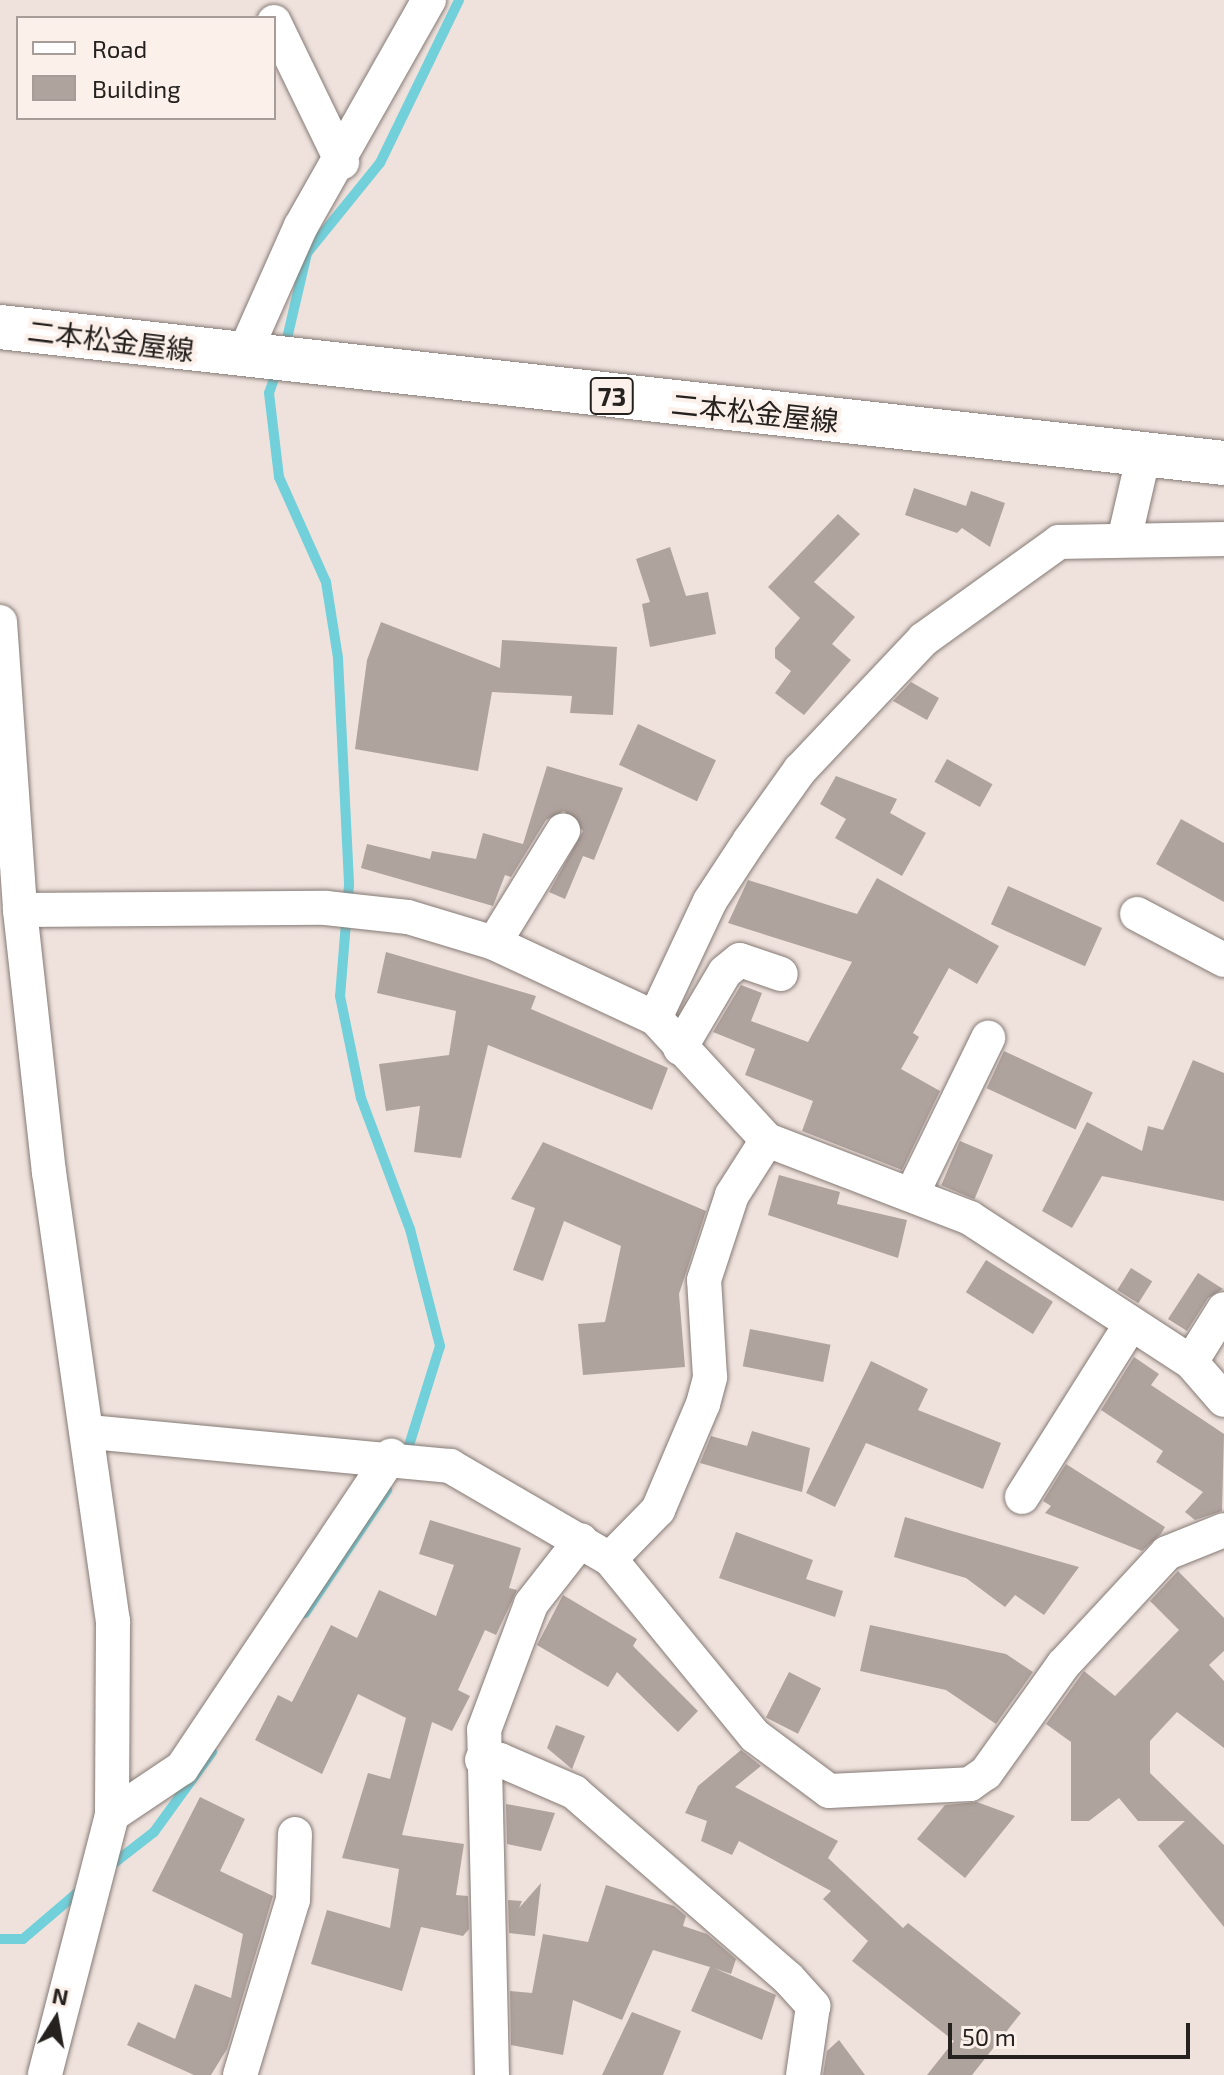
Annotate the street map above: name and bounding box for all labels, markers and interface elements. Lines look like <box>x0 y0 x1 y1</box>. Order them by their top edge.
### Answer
legend <box>16 16 276 120</box>
text: Road <box>92 34 147 63</box>
text: Building <box>92 74 181 103</box>
street label: 二本松金屋線 <box>26 313 196 367</box>
road number: 73 <box>588 374 636 418</box>
street label: 二本松金屋線 <box>670 387 840 437</box>
north arrow <box>16 1979 96 2059</box>
text: N <box>50 1981 71 2010</box>
scale bar <box>952 2007 1194 2057</box>
text: 50 m <box>962 2022 1016 2051</box>

